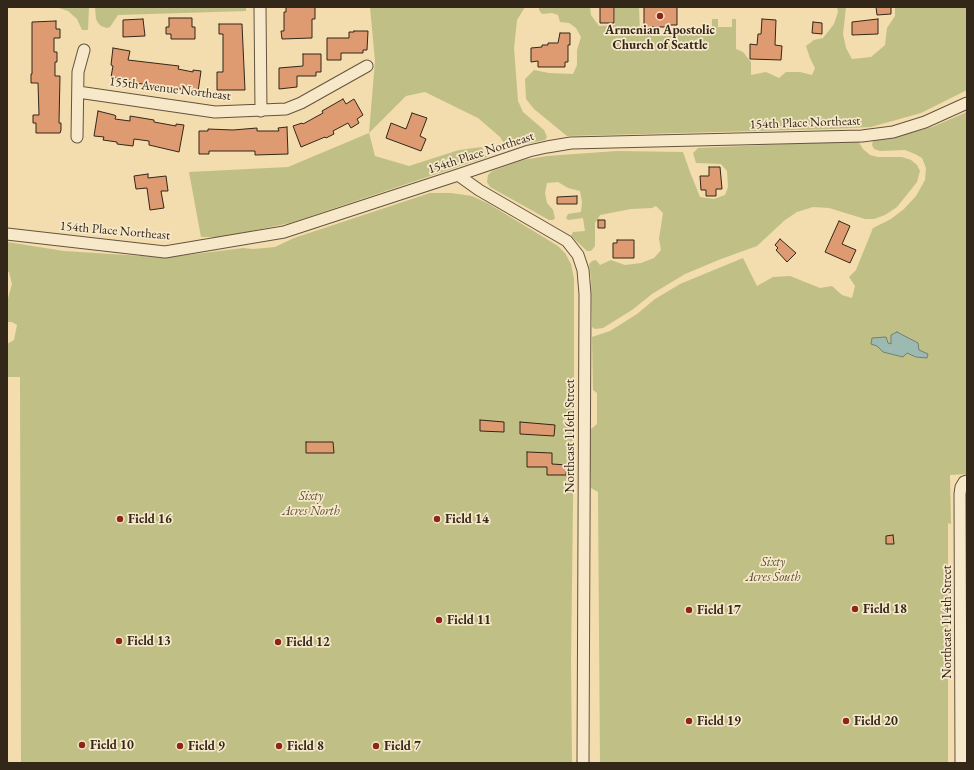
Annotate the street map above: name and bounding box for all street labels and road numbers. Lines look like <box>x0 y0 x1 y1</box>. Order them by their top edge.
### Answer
street label: 155th Avenue Northeast <box>108 74 232 104</box>
street label: 154th Place Northeast <box>749 113 861 133</box>
street label: 154th Place Northeast <box>426 128 536 178</box>
street label: 154th Place Northeast <box>59 218 171 244</box>
street label: Northeast 116th Street <box>562 379 578 493</box>
street label: Northeast 114th Street <box>939 565 955 679</box>

